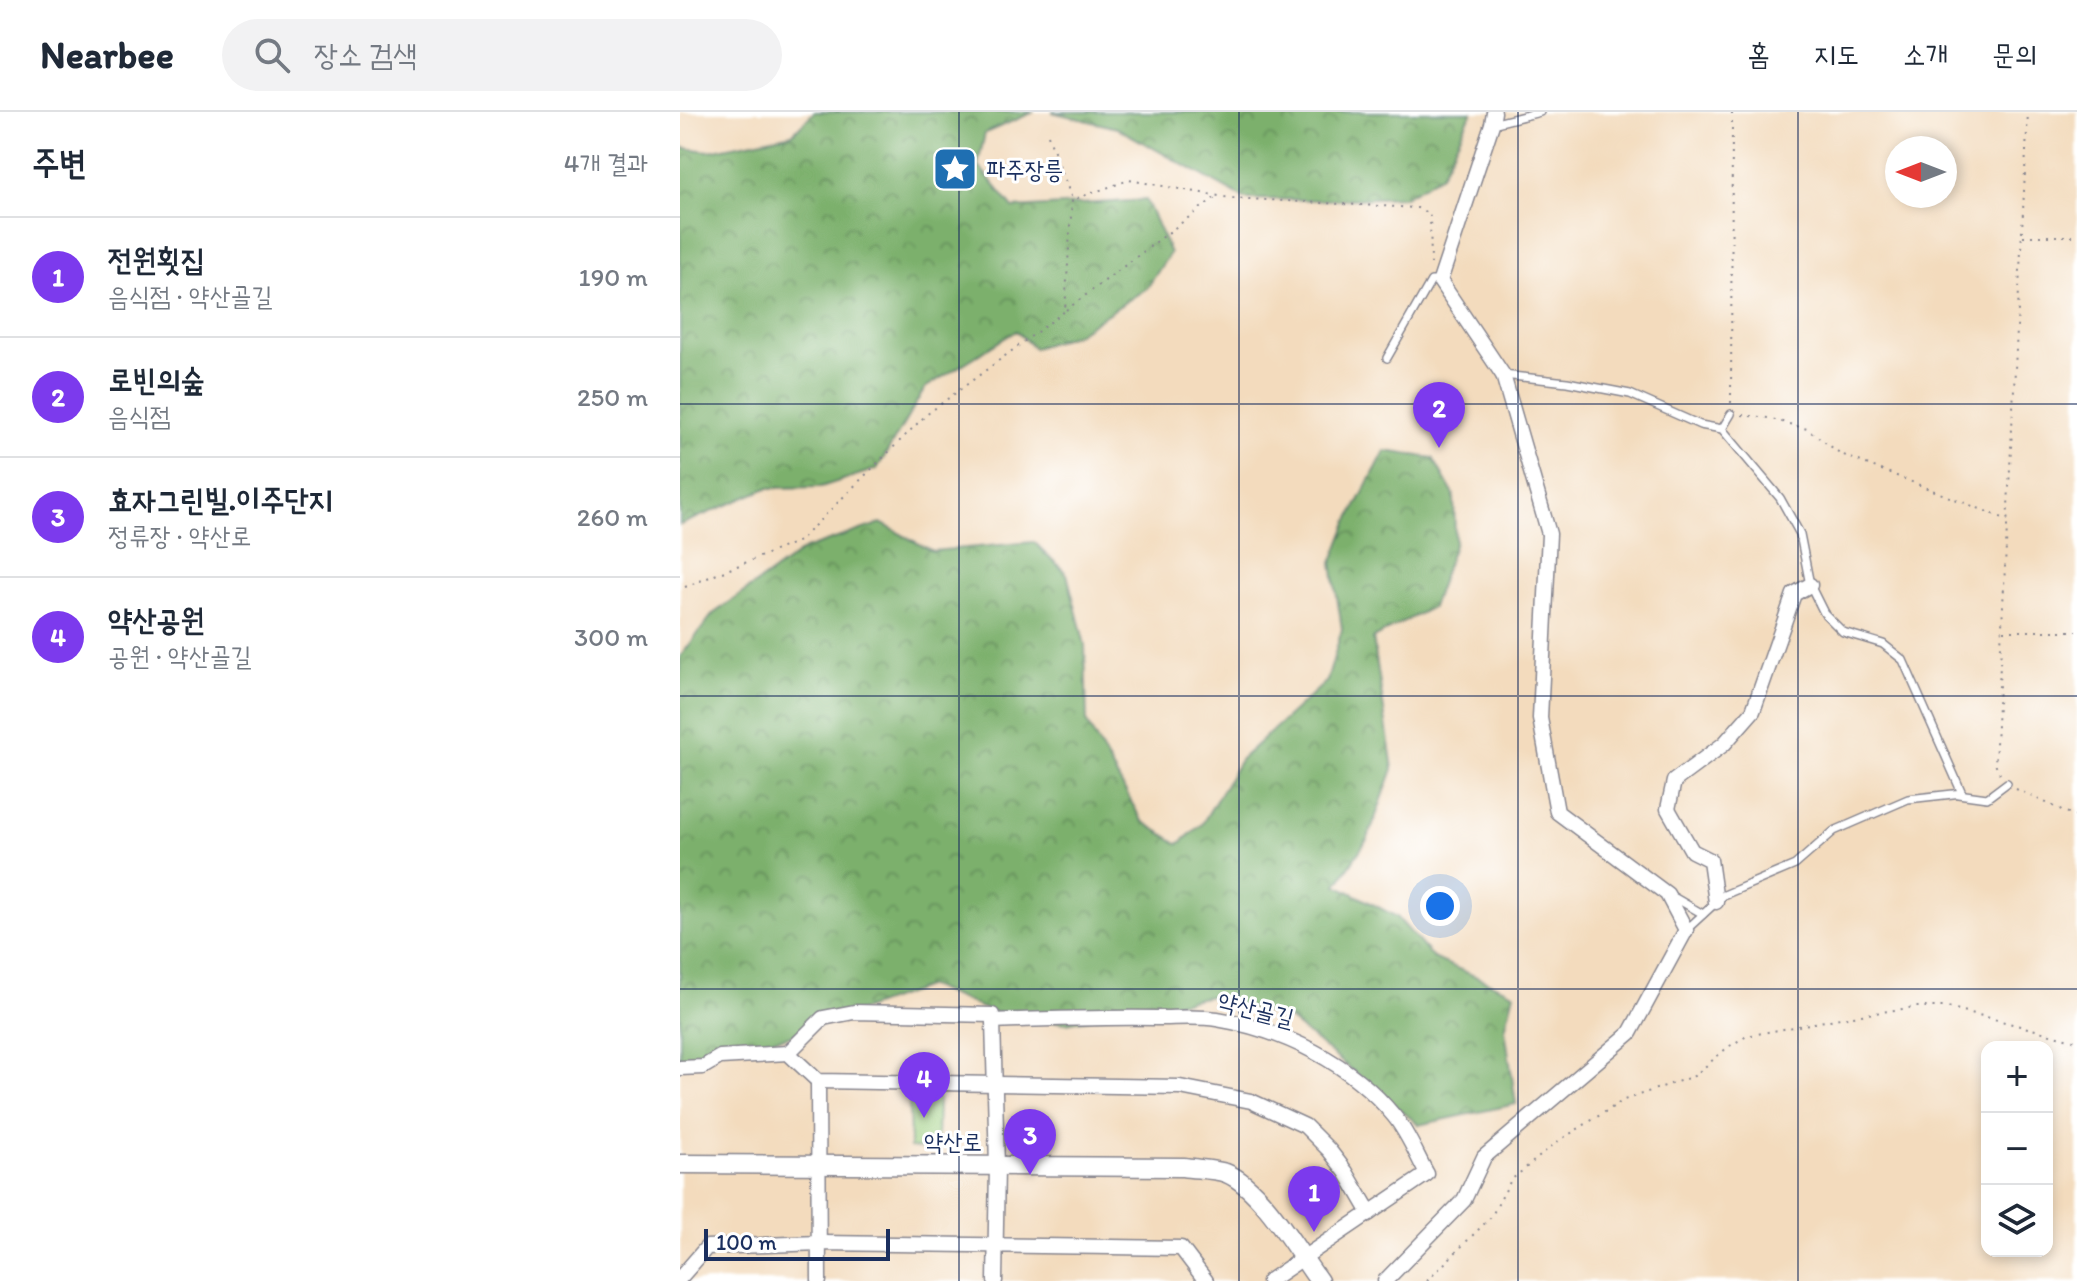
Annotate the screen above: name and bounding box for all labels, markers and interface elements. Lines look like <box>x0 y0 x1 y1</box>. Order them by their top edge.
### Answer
search box <box>222 19 782 91</box>
text: Nearbee <box>40 32 174 78</box>
icon: search <box>250 33 294 77</box>
text: 장소 검색 <box>314 36 417 73</box>
text: 홈 <box>1747 37 1770 71</box>
text: 지도 <box>1814 37 1859 71</box>
text: 소개 <box>1903 37 1948 71</box>
text: 문의 <box>1992 37 2037 71</box>
north arrow <box>1885 136 1957 208</box>
text: 주변 <box>32 142 87 183</box>
place icon: 파주장릉 <box>931 145 979 193</box>
text: 4개 결과 <box>564 147 648 179</box>
place label: 파주장릉 <box>986 155 1063 184</box>
text: 전원횟집 <box>108 241 205 278</box>
text: 1 <box>52 261 64 293</box>
text: 190 m <box>579 261 648 293</box>
text: 음식점 · 약산골길 <box>108 280 272 312</box>
text: 로빈의숲 <box>108 361 205 398</box>
text: 2 <box>51 381 65 413</box>
text: 250 m <box>577 381 648 413</box>
pin: 2 <box>1413 382 1465 448</box>
text: 음식점 <box>108 400 171 432</box>
text: 효자그린빌.이주단지 <box>108 481 333 518</box>
text: 3 <box>51 501 65 533</box>
text: 260 m <box>577 501 648 533</box>
text: 정류장 · 약산로 <box>108 520 251 552</box>
text: 약산공원 <box>108 601 205 638</box>
text: 4 <box>50 621 66 653</box>
text: 300 m <box>574 621 648 653</box>
text: 공원 · 약산골길 <box>108 640 251 672</box>
your location <box>1420 886 1460 926</box>
street label: 약산골길 <box>1215 986 1297 1032</box>
map controls <box>1981 1041 2053 1257</box>
button: + <box>1981 1041 2053 1113</box>
pin: 4 <box>898 1052 950 1118</box>
pin: 3 <box>1004 1109 1056 1175</box>
button: − <box>1981 1113 2053 1185</box>
street label: 약산로 <box>924 1127 982 1156</box>
pin: 1 <box>1288 1166 1340 1232</box>
button: layers <box>1981 1185 2053 1257</box>
scale bar <box>704 1225 890 1261</box>
text: 100 m <box>716 1229 777 1256</box>

